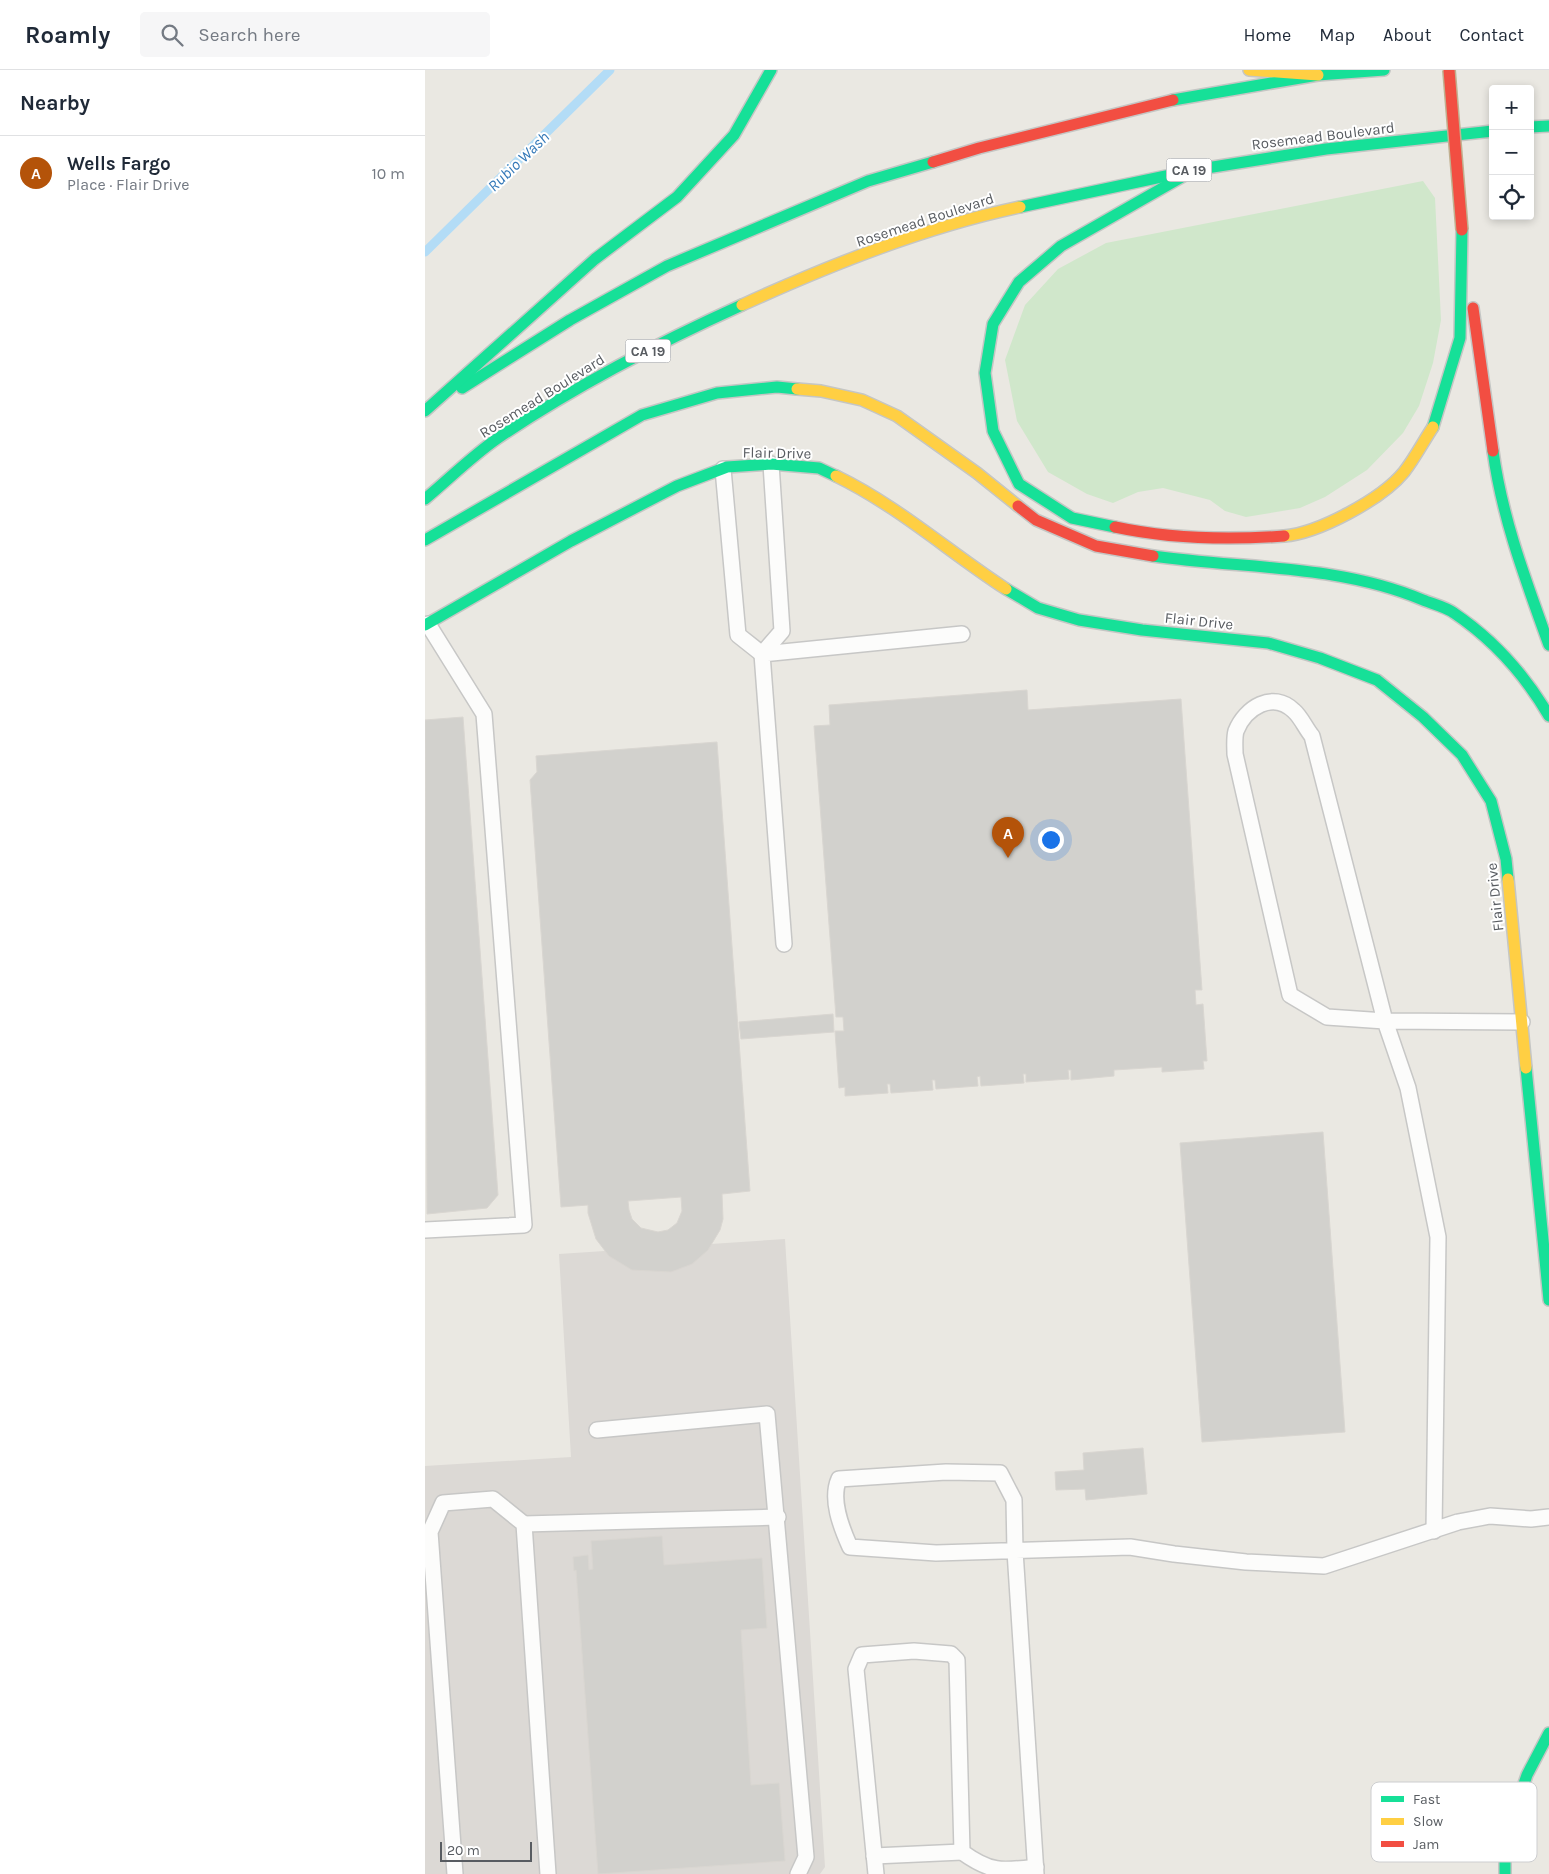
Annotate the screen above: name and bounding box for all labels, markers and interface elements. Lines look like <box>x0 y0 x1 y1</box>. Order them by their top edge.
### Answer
search box <box>140 12 490 57</box>
text: Roamly <box>25 21 110 49</box>
icon: search <box>158 21 186 49</box>
text: Search here <box>198 24 300 46</box>
text: Home <box>1243 24 1291 46</box>
text: Map <box>1319 24 1355 46</box>
text: About <box>1383 24 1432 46</box>
text: Contact <box>1460 24 1524 46</box>
map controls <box>1489 85 1534 220</box>
button: + <box>1489 85 1534 130</box>
text: Nearby <box>20 91 90 115</box>
street label: Rosemead Boulevard <box>1250 118 1396 154</box>
water label: Rubio Wash <box>484 127 553 195</box>
button: − <box>1489 130 1534 175</box>
text: Wells Fargo <box>67 153 171 175</box>
road number: CA 19 <box>1167 158 1211 182</box>
text: A <box>31 164 41 183</box>
text: 10 m <box>371 164 405 183</box>
text: Place · Flair Drive <box>67 175 189 194</box>
button: locate <box>1489 175 1534 220</box>
street label: Rosemead Boulevard <box>854 189 996 251</box>
road number: CA 19 <box>625 340 671 362</box>
street label: Rosemead Boulevard <box>476 350 608 442</box>
street label: Flair Drive <box>742 443 812 463</box>
street label: Flair Drive <box>1164 608 1234 634</box>
pin: A <box>992 817 1024 858</box>
your location <box>1038 827 1064 853</box>
street label: Flair Drive <box>1482 862 1508 932</box>
legend <box>1371 1782 1537 1862</box>
text: Fast <box>1413 1791 1440 1808</box>
text: Slow <box>1413 1813 1443 1830</box>
text: Jam <box>1413 1836 1439 1853</box>
scale bar <box>440 1839 533 1862</box>
text: 20 m <box>447 1842 480 1859</box>

